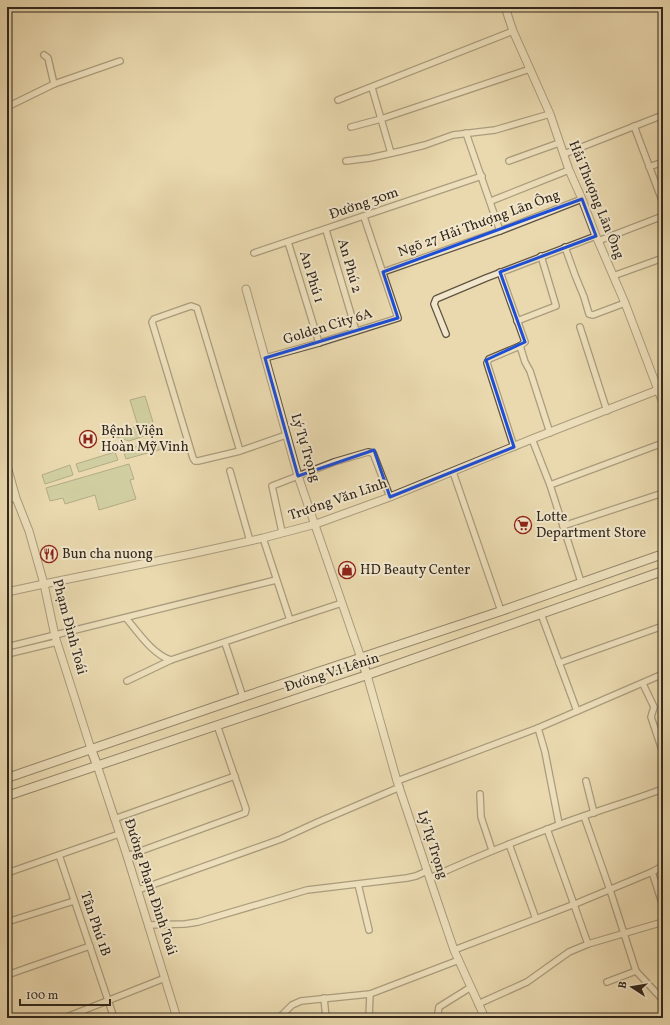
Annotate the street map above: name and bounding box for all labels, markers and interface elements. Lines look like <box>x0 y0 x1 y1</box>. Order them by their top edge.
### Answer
street label: Hải Thượng Lãn Ông <box>564 138 628 262</box>
street label: Đường 30m <box>327 183 401 225</box>
street label: Ngõ 27 Hải Thượng Lãn Ông <box>395 186 563 262</box>
street label: An Phú 2 <box>332 237 366 295</box>
street label: An Phú 1 <box>294 249 328 305</box>
street label: Golden City 6A <box>281 304 375 350</box>
street label: Lý Tự Trọng <box>286 411 324 485</box>
place label: Bệnh Viện Hoàn Mỹ Vinh <box>101 422 189 457</box>
hospital icon: Bệnh Viện Hoàn Mỹ Vinh <box>78 429 98 449</box>
street label: Trương Văn Lĩnh <box>286 474 390 526</box>
place label: Lotte Department Store <box>536 508 647 543</box>
supermarket icon: Lotte Department Store <box>513 515 533 535</box>
restaurant icon: Bun cha nuong <box>39 544 59 564</box>
place label: Bun cha nuong <box>62 545 153 564</box>
shop icon: HD Beauty Center <box>337 560 357 580</box>
place label: HD Beauty Center <box>360 561 470 580</box>
street label: Phạm Đình Toái <box>47 577 91 677</box>
street label: Đường V.I Lênin <box>282 649 382 697</box>
street label: Lý Tự Trọng <box>412 808 452 882</box>
street label: Đường Phạm Đình Toái <box>119 816 181 958</box>
street label: Tân Phú 1B <box>75 889 115 959</box>
north arrow <box>612 967 652 1007</box>
text: B <box>616 980 632 990</box>
scale bar <box>20 981 110 1007</box>
text: 100 m <box>26 988 59 1004</box>

